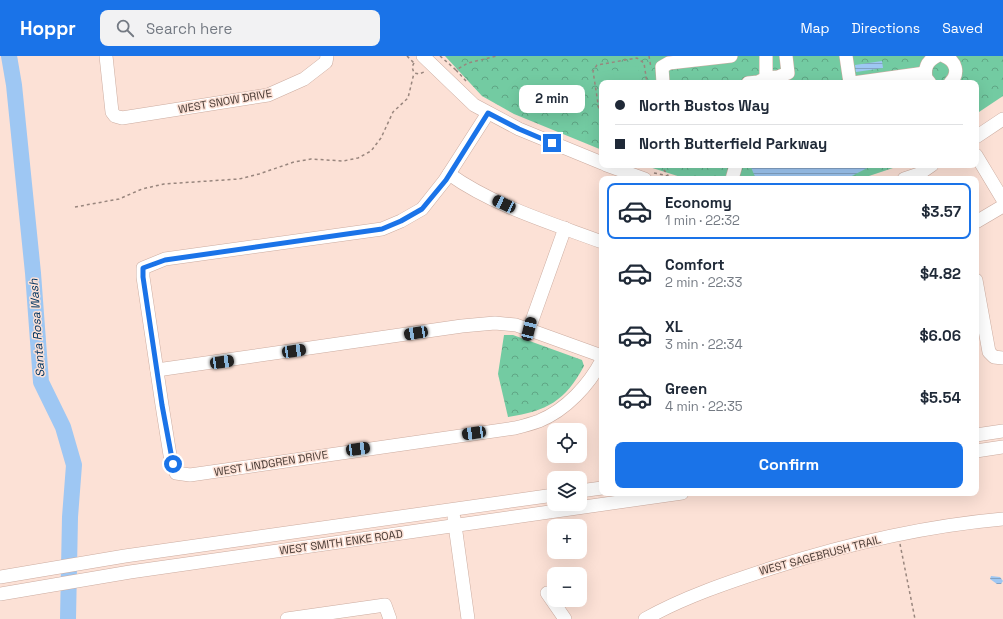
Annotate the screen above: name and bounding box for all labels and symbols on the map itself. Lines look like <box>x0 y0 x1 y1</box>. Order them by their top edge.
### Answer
callout: 2 min <box>519 85 585 113</box>
street label: WEST SNOW DRIVE <box>177 86 273 116</box>
route end <box>543 134 561 152</box>
car <box>491 193 517 215</box>
water label: Santa Rosa Wash <box>26 277 48 378</box>
car <box>520 316 538 342</box>
car <box>403 325 429 341</box>
car <box>281 343 307 359</box>
car <box>209 354 235 370</box>
car <box>461 425 487 441</box>
car <box>345 441 371 457</box>
street label: WEST LINDGREN DRIVE <box>213 447 329 479</box>
route start <box>164 455 182 473</box>
street label: WEST SMITH ENKE ROAD <box>278 526 404 558</box>
street label: WEST SAGEBRUSH TRAIL <box>758 532 882 578</box>

